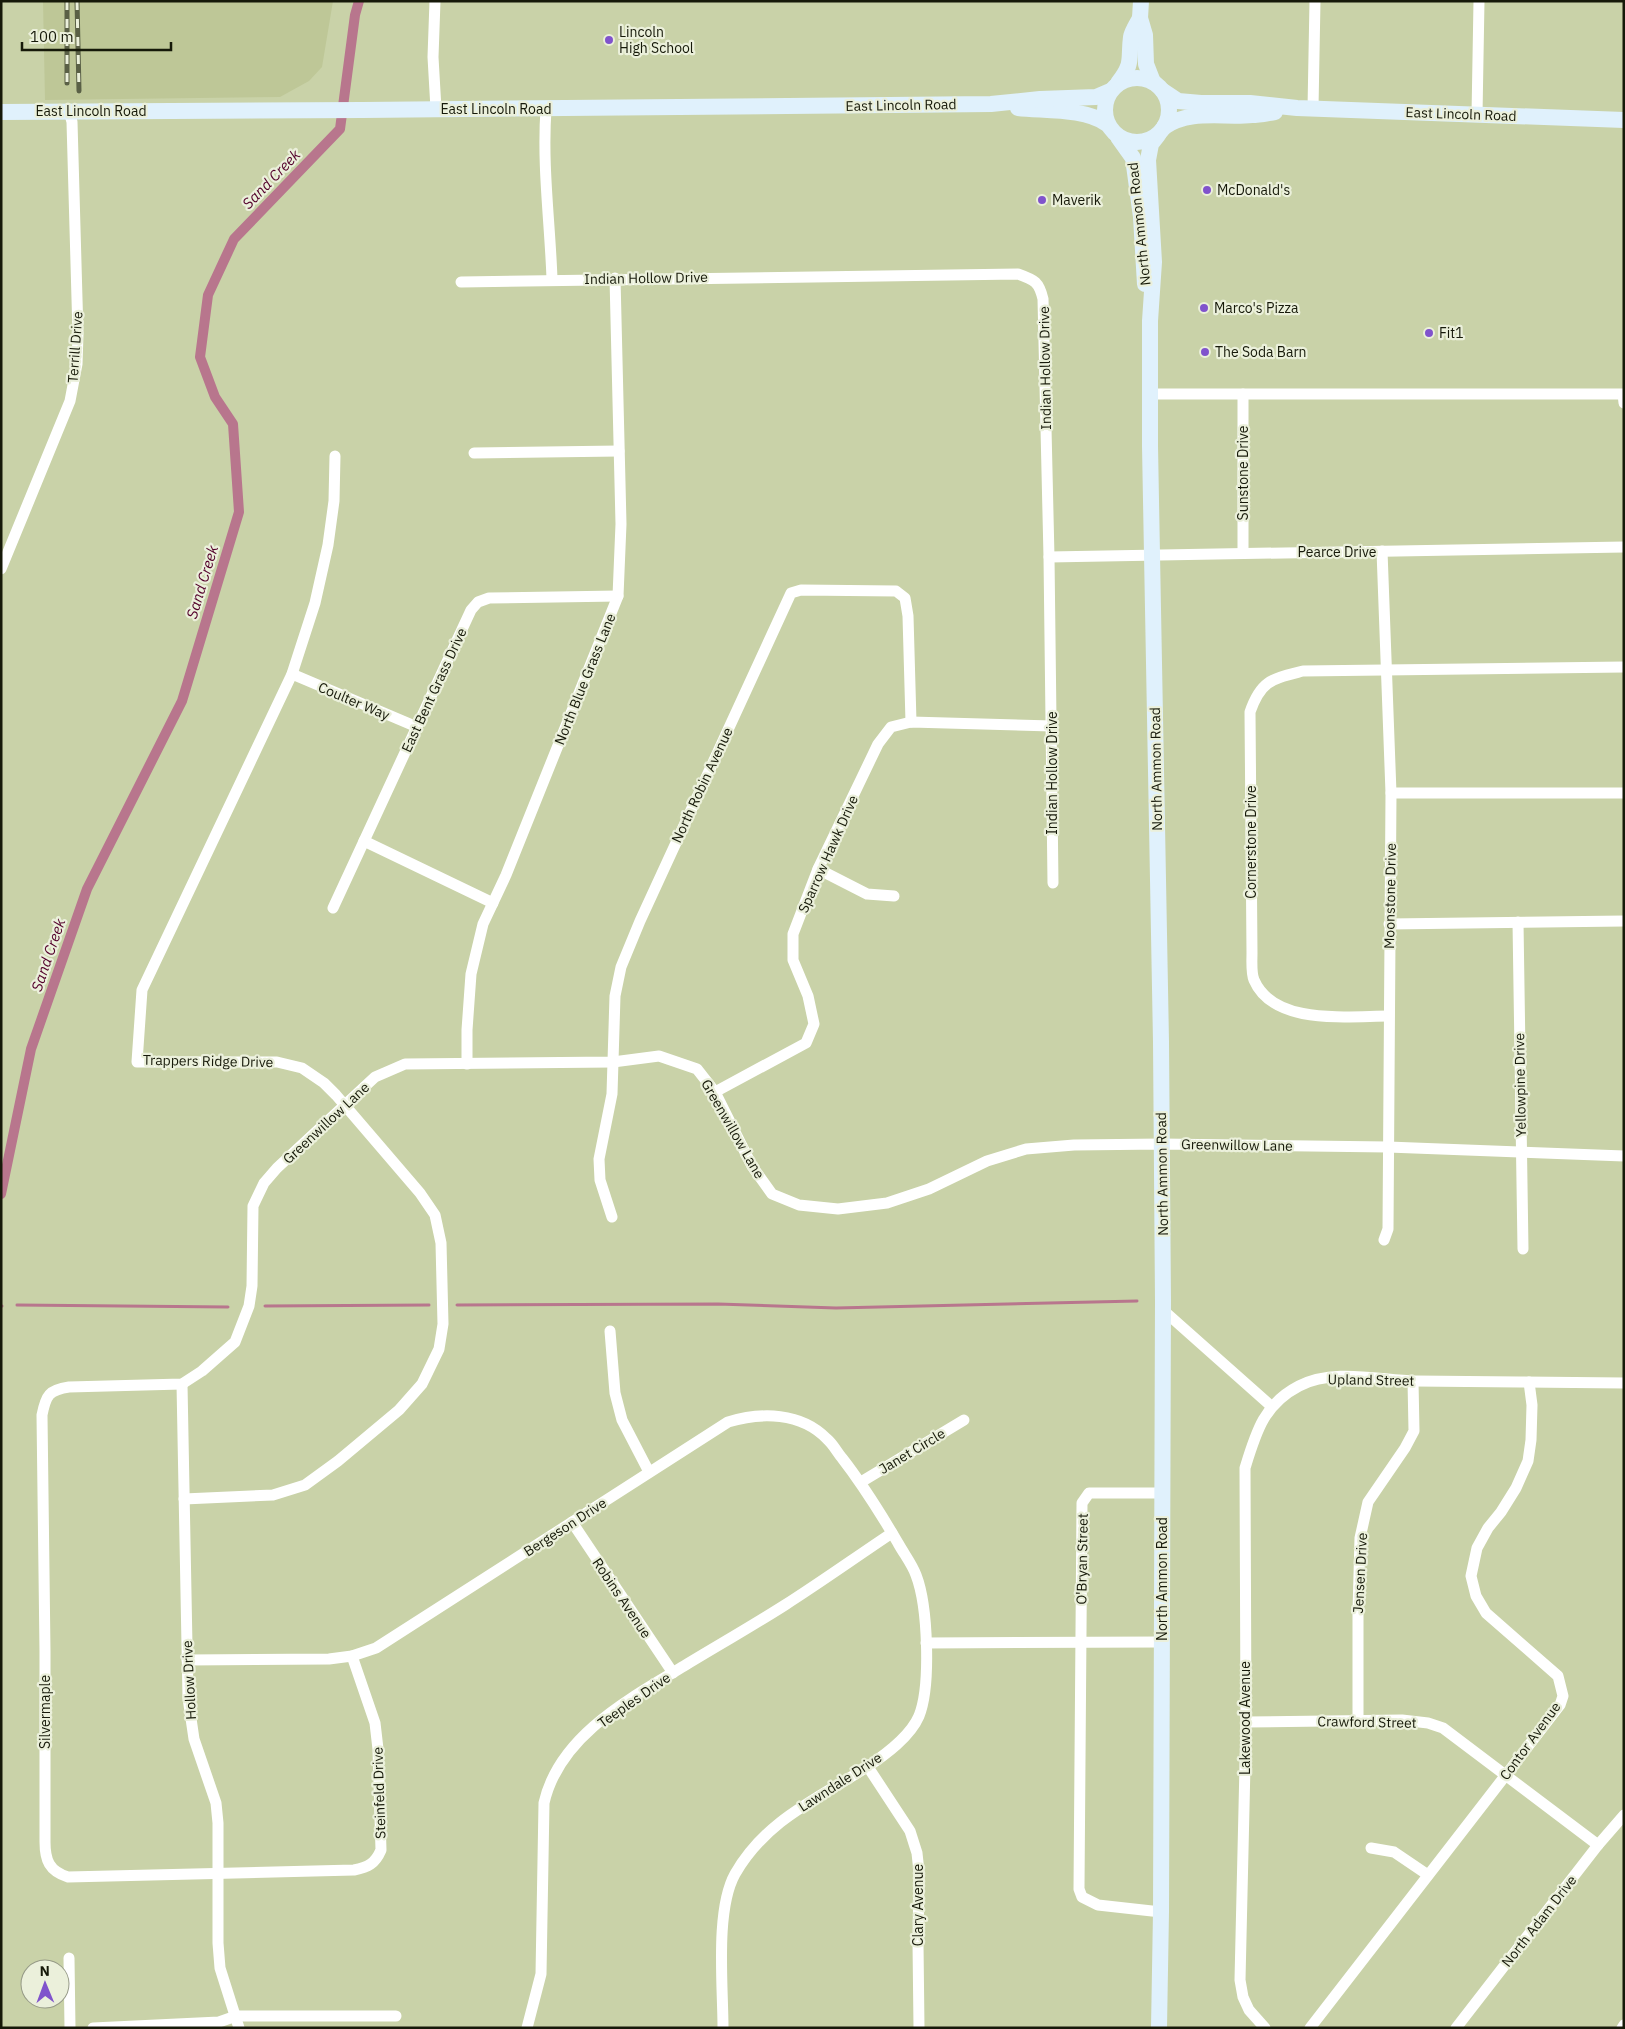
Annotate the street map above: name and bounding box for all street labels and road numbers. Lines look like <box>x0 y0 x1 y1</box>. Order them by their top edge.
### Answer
street label: East Lincoln Road <box>845 95 957 115</box>
street label: East Lincoln Road <box>440 100 552 118</box>
street label: East Lincoln Road <box>35 102 147 120</box>
street label: East Lincoln Road <box>1405 103 1517 125</box>
street label: North Ammon Road <box>1124 161 1154 287</box>
street label: Indian Hollow Drive <box>584 268 708 288</box>
street label: Indian Hollow Drive <box>1035 306 1055 430</box>
street label: Terrill Drive <box>64 310 87 383</box>
street label: Sunstone Drive <box>1234 425 1252 520</box>
street label: Pearce Drive <box>1298 543 1377 561</box>
street label: North Blue Grass Lane <box>550 610 620 747</box>
street label: East Bent Grass Drive <box>397 625 471 755</box>
street label: Coulter Way <box>316 678 392 724</box>
street label: North Ammon Road <box>1146 707 1166 831</box>
street label: Indian Hollow Drive <box>1043 711 1061 835</box>
street label: North Robin Avenue <box>667 724 737 846</box>
street label: Cornerstone Drive <box>1242 785 1260 899</box>
street label: Sparrow Hawk Drive <box>794 792 862 916</box>
street label: Moonstone Drive <box>1380 843 1400 949</box>
street label: Yellowpine Drive <box>1510 1032 1530 1137</box>
street label: Trappers Ridge Drive <box>143 1051 274 1071</box>
street label: Greenwillow Lane <box>697 1076 769 1182</box>
street label: Greenwillow Lane <box>279 1078 373 1168</box>
street label: North Ammon Road <box>1152 1112 1172 1236</box>
street label: Greenwillow Lane <box>1181 1135 1293 1155</box>
street label: Upland Street <box>1328 1370 1415 1390</box>
street label: Janet Circle <box>876 1424 949 1478</box>
street label: Bergeson Drive <box>520 1493 610 1560</box>
street label: O'Bryan Street <box>1072 1513 1092 1605</box>
street label: North Ammon Road <box>1153 1517 1171 1641</box>
street label: Jensen Drive <box>1349 1532 1371 1614</box>
street label: Robins Avenue <box>589 1554 656 1642</box>
street label: Hollow Drive <box>178 1639 200 1720</box>
street label: Lakewood Avenue <box>1236 1661 1254 1775</box>
street label: Teeples Drive <box>594 1668 674 1732</box>
street label: Silvermaple <box>36 1675 54 1749</box>
street label: Contor Avenue <box>1496 1698 1565 1784</box>
street label: Crawford Street <box>1317 1712 1417 1732</box>
street label: Steinfeld Drive <box>368 1746 390 1839</box>
street label: Lawndale Drive <box>795 1748 885 1816</box>
street label: Clary Avenue <box>909 1864 927 1946</box>
street label: North Adam Drive <box>1498 1871 1581 1971</box>

